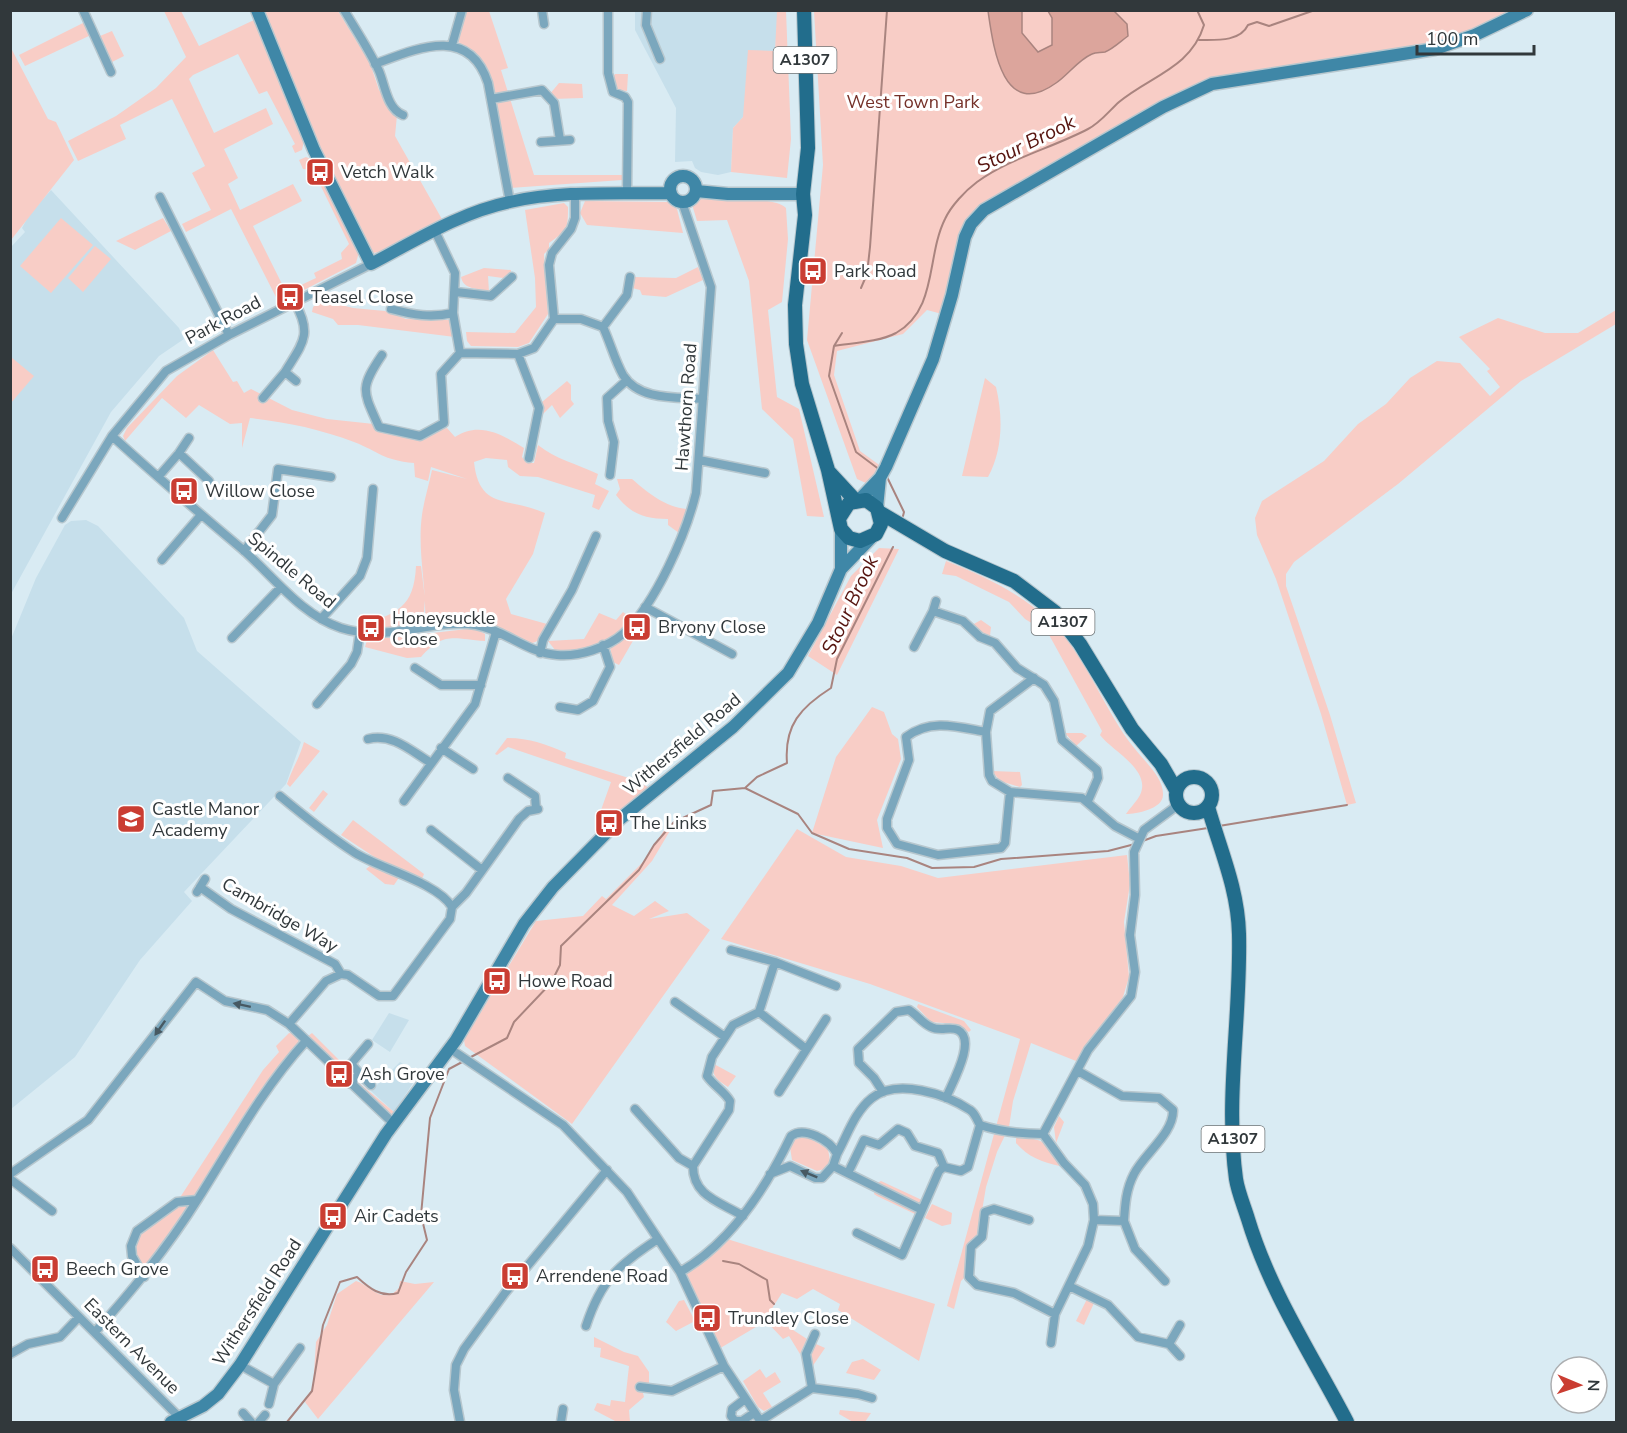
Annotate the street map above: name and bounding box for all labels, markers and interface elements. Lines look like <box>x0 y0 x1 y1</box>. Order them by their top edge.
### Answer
scale bar <box>1417 18 1534 56</box>
text: 100 m <box>1426 27 1478 51</box>
road number: A1307 <box>774 47 836 73</box>
park label: West Town Park <box>846 90 981 114</box>
water label: Stour Brook <box>972 108 1081 180</box>
bus stop icon: Vetch Walk <box>304 156 336 188</box>
place label: Vetch Walk <box>340 160 435 184</box>
bus stop icon: Park Road <box>797 255 829 287</box>
place label: Park Road <box>834 259 916 283</box>
bus stop icon: Teasel Close <box>274 281 306 313</box>
place label: Teasel Close <box>311 285 413 309</box>
street label: Park Road <box>181 290 265 350</box>
street label: Hawthorn Road <box>670 342 702 472</box>
bus stop icon: Willow Close <box>168 475 200 507</box>
place label: Willow Close <box>205 479 315 503</box>
street label: Spindle Road <box>243 526 341 614</box>
water label: Stour Brook <box>815 550 885 659</box>
place label: Honeysuckle Close <box>392 606 495 651</box>
road number: A1307 <box>1032 609 1094 635</box>
bus stop icon: Bryony Close <box>621 611 653 643</box>
bus stop icon: Honeysuckle Close <box>355 612 387 644</box>
place label: Bryony Close <box>658 615 766 639</box>
street label: Withersfield Road <box>618 688 746 800</box>
place label: Castle Manor Academy <box>152 797 260 842</box>
school or university icon: Castle Manor Academy <box>115 803 147 835</box>
bus stop icon: The Links <box>593 807 625 839</box>
place label: The Links <box>630 811 707 835</box>
street label: Cambridge Way <box>217 872 343 958</box>
bus stop icon: Howe Road <box>481 965 513 997</box>
place label: Howe Road <box>518 969 613 993</box>
one-way arrow <box>232 1000 251 1009</box>
one-way arrow <box>154 1019 166 1035</box>
bus stop icon: Ash Grove <box>323 1058 355 1090</box>
place label: Ash Grove <box>360 1062 445 1086</box>
road number: A1307 <box>1202 1126 1264 1152</box>
one-way arrow <box>799 1169 817 1179</box>
bus stop icon: Air Cadets <box>317 1200 349 1232</box>
place label: Air Cadets <box>354 1204 439 1228</box>
street label: Withersfield Road <box>207 1234 307 1370</box>
bus stop icon: Beech Grove <box>29 1253 61 1285</box>
place label: Beech Grove <box>66 1257 169 1281</box>
bus stop icon: Arrendene Road <box>499 1260 531 1292</box>
place label: Arrendene Road <box>536 1264 668 1288</box>
street label: Eastern Avenue <box>79 1293 185 1399</box>
bus stop icon: Trundley Close <box>691 1302 723 1334</box>
place label: Trundley Close <box>728 1306 849 1330</box>
north arrow <box>1549 1355 1609 1415</box>
text: N <box>1582 1379 1604 1392</box>

